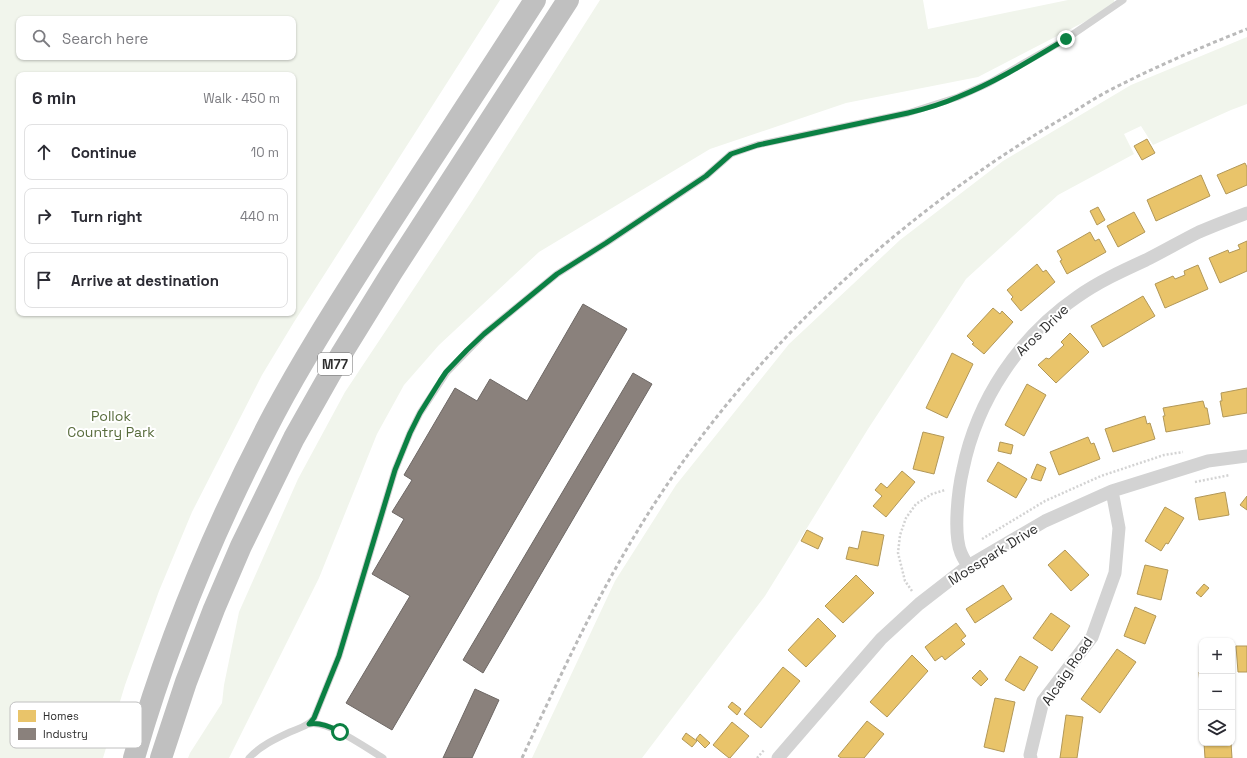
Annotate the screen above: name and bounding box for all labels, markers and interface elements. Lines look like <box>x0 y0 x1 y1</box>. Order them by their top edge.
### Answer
search box <box>16 16 296 60</box>
icon: search <box>30 27 52 49</box>
text: Search here <box>62 29 148 48</box>
route end <box>1057 30 1075 48</box>
text: 6 min <box>32 87 76 109</box>
text: Walk · 450 m <box>203 90 280 107</box>
icon: ahead <box>33 141 55 163</box>
text: Continue <box>71 143 137 162</box>
text: 10 m <box>251 144 279 161</box>
icon: right <box>33 205 55 227</box>
text: Turn right <box>71 207 142 226</box>
text: 440 m <box>240 208 279 225</box>
icon: arrive <box>33 269 55 291</box>
text: Arrive at destination <box>71 271 219 290</box>
street label: Aros Drive <box>1012 300 1072 360</box>
road number: M77 <box>318 353 352 375</box>
park label: Pollok Country Park <box>67 407 155 441</box>
street label: Mosspark Drive <box>945 519 1041 589</box>
street label: Alcaig Road <box>1037 633 1097 709</box>
map controls <box>1199 638 1235 746</box>
button: + <box>1199 638 1235 674</box>
button: − <box>1199 674 1235 710</box>
legend <box>10 702 142 748</box>
text: Homes <box>43 709 79 723</box>
button: layers <box>1199 710 1235 746</box>
route start <box>331 723 349 741</box>
text: Industry <box>43 727 88 741</box>

